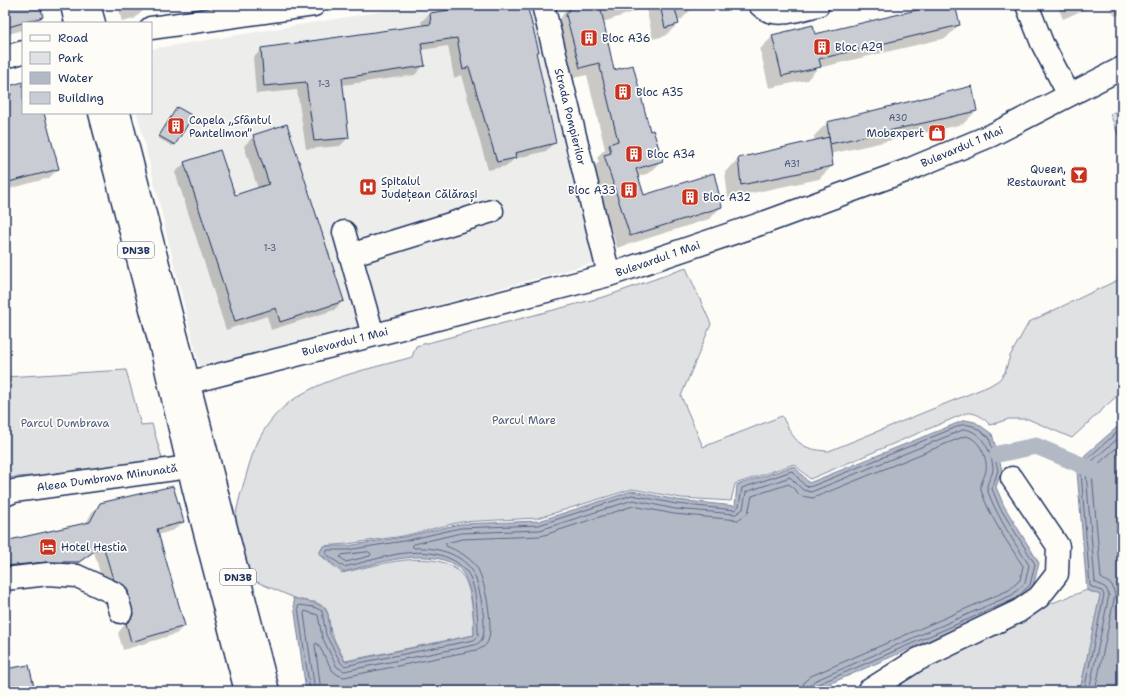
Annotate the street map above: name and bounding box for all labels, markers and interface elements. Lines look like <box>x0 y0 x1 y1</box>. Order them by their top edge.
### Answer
legend <box>22 22 152 114</box>
building icon: Bloc A36 <box>579 28 599 48</box>
text: Road <box>58 30 89 46</box>
place label: Bloc A36 <box>602 31 650 46</box>
building icon: Bloc A29 <box>812 37 832 57</box>
place label: Bloc A29 <box>835 40 883 55</box>
text: Park <box>58 50 84 66</box>
street label: Strada Pompierilor <box>551 67 589 167</box>
text: Water <box>58 70 94 86</box>
house number: 1-3 <box>318 78 330 90</box>
building icon: Bloc A35 <box>613 82 633 102</box>
place label: Bloc A35 <box>636 85 684 100</box>
text: Building <box>58 90 104 106</box>
house number: A30 <box>889 112 907 124</box>
place label: Capela „Sfântul Pantelimon" <box>189 113 272 141</box>
building icon: Capela „Sfântul Pantelimon" <box>166 116 186 136</box>
street label: Bulevardul 1 Mai <box>918 123 1006 171</box>
shop icon: Mobexpert <box>927 123 947 143</box>
place label: Mobexpert <box>866 126 924 141</box>
building icon: Bloc A34 <box>624 144 644 164</box>
place label: Bloc A34 <box>647 147 696 162</box>
house number: A31 <box>784 158 800 170</box>
place label: Queen, Restaurant <box>1007 162 1066 190</box>
bar icon: Queen, Restaurant <box>1069 165 1089 185</box>
place label: Spitalul Județean Călărași <box>381 174 478 202</box>
hospital icon: Spitalul Județean Călărași <box>358 177 378 197</box>
building icon: Bloc A33 <box>619 180 639 200</box>
place label: Bloc A33 <box>568 183 616 198</box>
building icon: Bloc A32 <box>680 187 700 207</box>
place label: Bloc A32 <box>703 190 751 205</box>
street label: Bulevardul 1 Mai <box>614 238 702 280</box>
road number: DN3B <box>118 242 154 258</box>
house number: 1-3 <box>264 242 276 254</box>
street label: Bulevardul 1 Mai <box>300 324 390 360</box>
park label: Parcul Mare <box>492 413 556 428</box>
park label: Parcul Dumbrava <box>21 416 109 431</box>
street label: Aleea Dumbrava Minunată <box>36 461 178 495</box>
hotel icon: Hotel Hestia <box>38 537 58 557</box>
place label: Hotel Hestia <box>61 540 127 555</box>
road number: DN3B <box>220 569 256 585</box>

